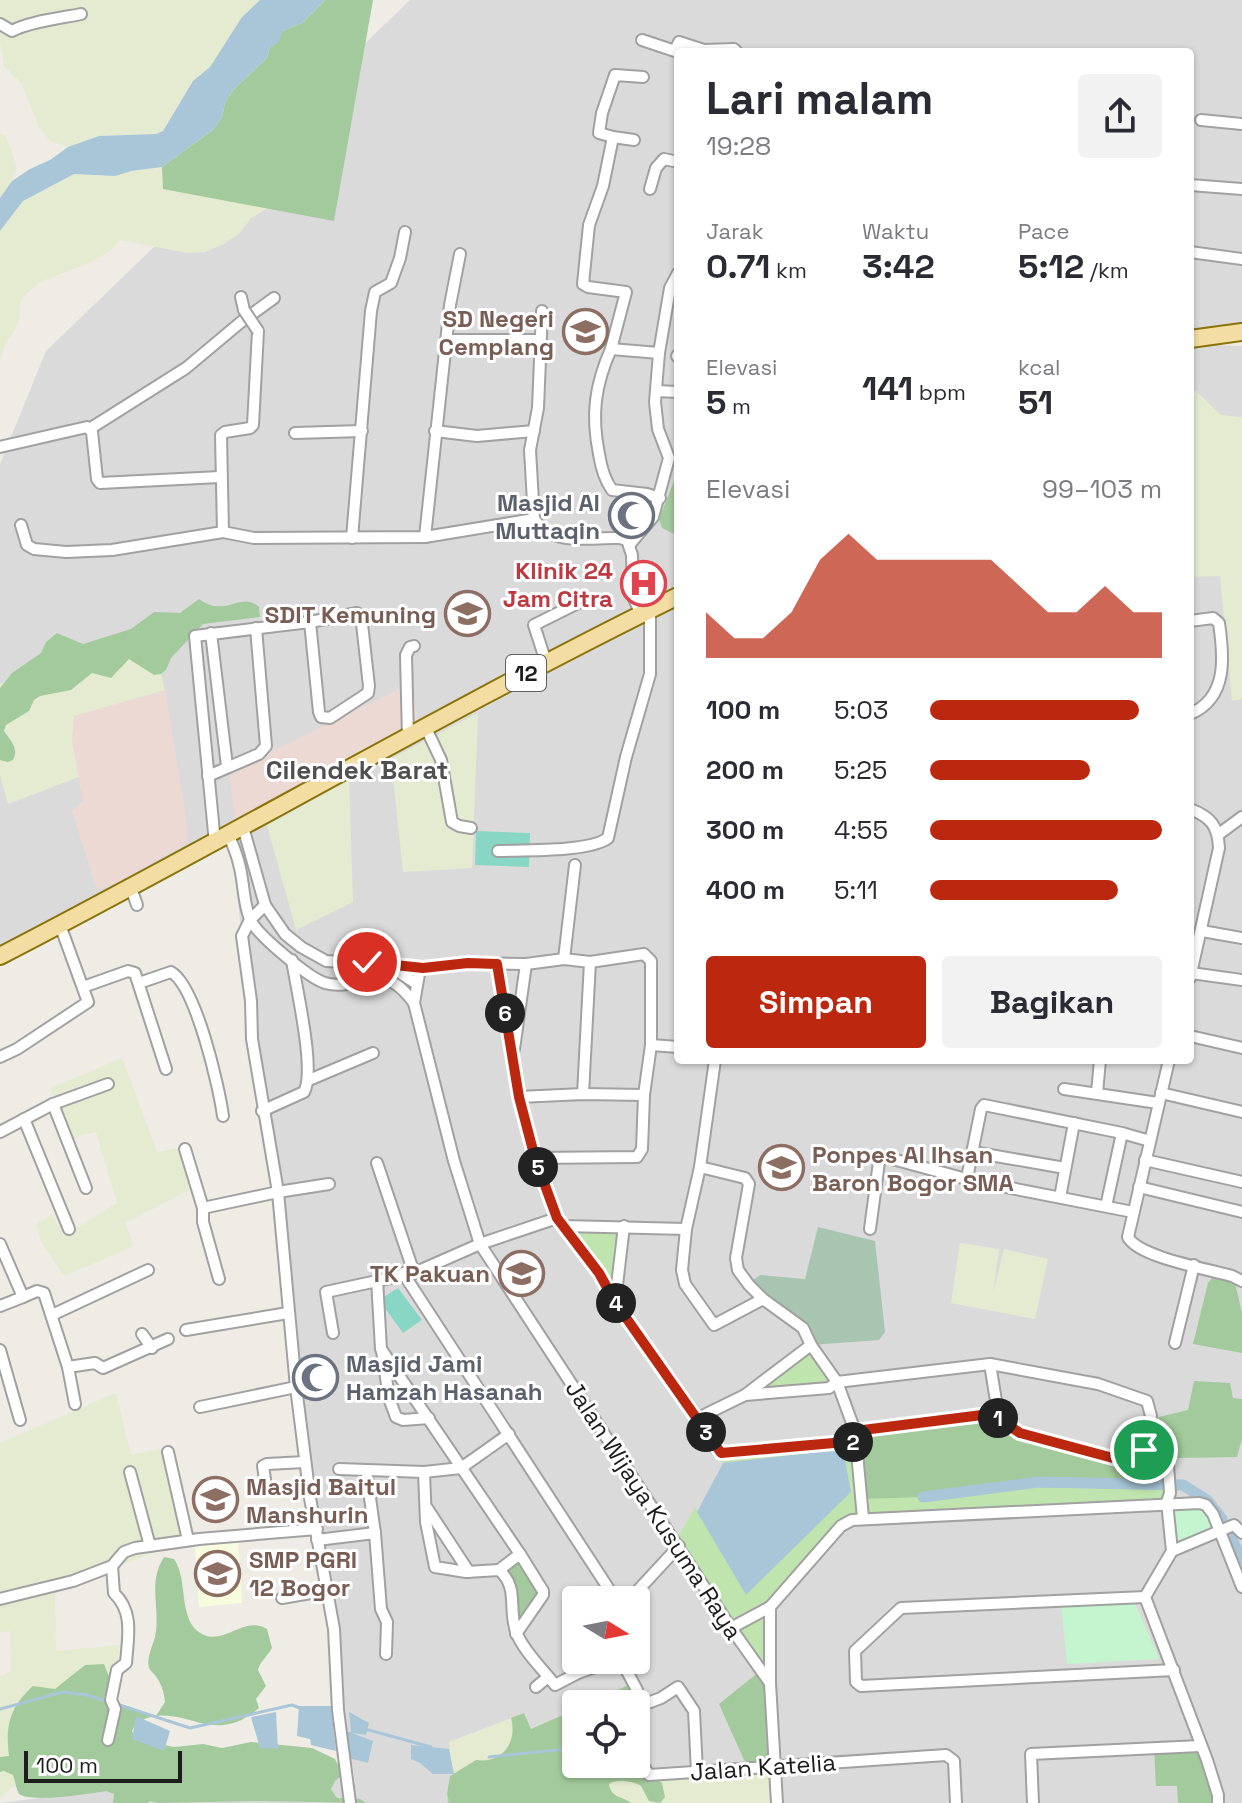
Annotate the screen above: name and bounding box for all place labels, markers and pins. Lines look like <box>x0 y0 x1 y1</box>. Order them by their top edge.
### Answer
place label: SD Negeri Cemplang <box>439 303 554 362</box>
school or university icon: SD Negeri Cemplang <box>561 308 609 356</box>
place label: Masjid Al Muttaqin <box>495 487 600 546</box>
mosque icon: Masjid Al Muttaqin <box>607 492 655 540</box>
place label: Klinik 24 Jam Citra <box>503 555 613 614</box>
hospital icon: Klinik 24 Jam Citra <box>620 560 668 608</box>
school or university icon: SDIT Kemuning <box>443 590 491 638</box>
place label: SDIT Kemuning <box>265 599 436 630</box>
pin <box>333 928 401 996</box>
pin: 6 <box>485 993 525 1033</box>
place label: Ponpes Al Ihsan Baron Bogor SMA <box>812 1139 1014 1198</box>
school or university icon: Ponpes Al Ihsan Baron Bogor SMA <box>757 1144 805 1192</box>
pin: 5 <box>518 1147 558 1187</box>
school or university icon: TK Pakuan <box>497 1249 545 1297</box>
place label: TK Pakuan <box>370 1258 490 1289</box>
pin: 4 <box>596 1283 636 1323</box>
place label: Masjid Jami Hamzah Hasanah <box>346 1348 543 1407</box>
mosque icon: Masjid Jami Hamzah Hasanah <box>291 1353 339 1401</box>
pin: 1 <box>978 1398 1018 1438</box>
pin: 3 <box>686 1412 726 1452</box>
pin <box>1110 1416 1178 1484</box>
pin: 2 <box>833 1422 873 1462</box>
place label: Masjid Baitul Manshurin <box>246 1471 396 1530</box>
school or university icon: Masjid Baitul Manshurin <box>191 1476 239 1524</box>
place label: SMP PGRI 12 Bogor <box>249 1544 357 1603</box>
school or university icon: SMP PGRI 12 Bogor <box>194 1549 242 1597</box>

